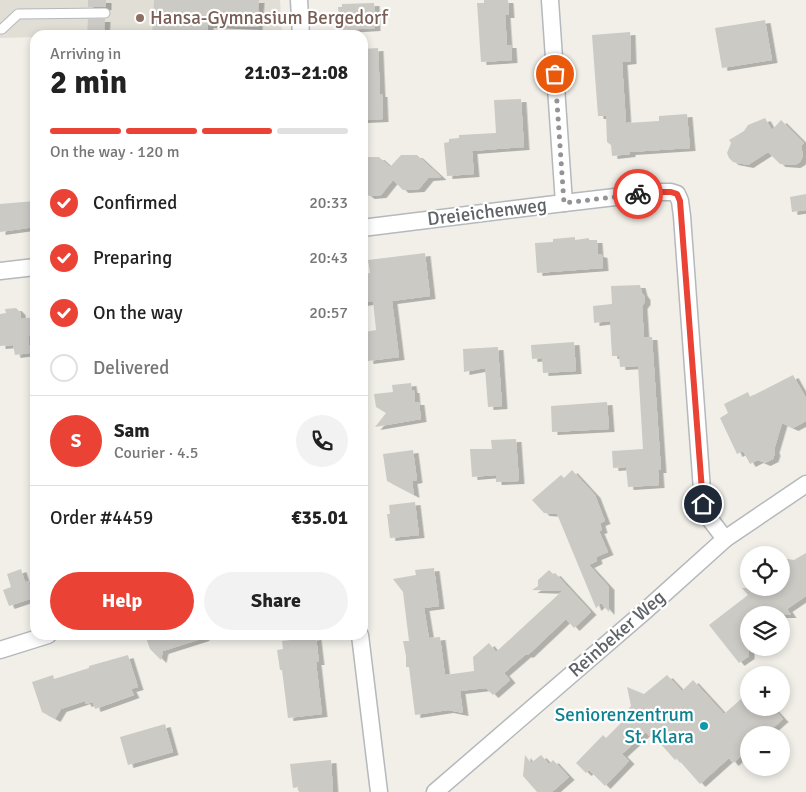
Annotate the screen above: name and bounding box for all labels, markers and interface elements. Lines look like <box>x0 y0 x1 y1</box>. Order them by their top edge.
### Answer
place label: Hansa-Gymnasium Bergedorf <box>150 6 390 30</box>
marker: Hansa-Gymnasium Bergedorf <box>134 12 146 24</box>
text: Arriving in <box>50 44 121 64</box>
pin <box>534 53 576 95</box>
icon: bag <box>541 60 569 88</box>
text: 21:03–21:08 <box>244 61 348 85</box>
text: 2 min <box>50 63 127 102</box>
text: On the way · 120 m <box>50 142 180 162</box>
courier <box>613 169 663 219</box>
icon: bike <box>624 180 652 208</box>
icon: check <box>50 189 78 217</box>
text: Confirmed <box>93 191 177 215</box>
text: 20:33 <box>309 193 348 213</box>
street label: Dreieichenweg <box>426 193 548 231</box>
icon: check <box>50 244 78 272</box>
text: Preparing <box>93 246 172 270</box>
text: 20:43 <box>309 248 348 268</box>
icon: check <box>50 299 78 327</box>
text: On the way <box>93 301 183 325</box>
text: 20:57 <box>309 303 348 323</box>
text: Delivered <box>93 356 169 380</box>
button: phone <box>296 415 348 467</box>
text: Sam <box>114 419 150 443</box>
text: S <box>71 429 81 453</box>
text: Courier · 4.5 <box>114 443 198 463</box>
pin <box>682 483 724 525</box>
icon: home <box>689 490 717 518</box>
text: Order #4459 <box>50 506 153 530</box>
text: €35.01 <box>291 506 348 530</box>
map controls <box>740 546 790 776</box>
button: locate <box>740 546 790 596</box>
button: Help <box>50 572 194 630</box>
button: Share <box>204 572 348 630</box>
street label: Reinbeker Weg <box>564 585 670 683</box>
button: layers <box>740 606 790 656</box>
button: + <box>740 666 790 716</box>
place label: Seniorenzentrum St. Klara <box>555 703 694 749</box>
marker: Seniorenzentrum St. Klara <box>698 720 710 732</box>
button: − <box>740 726 790 776</box>

